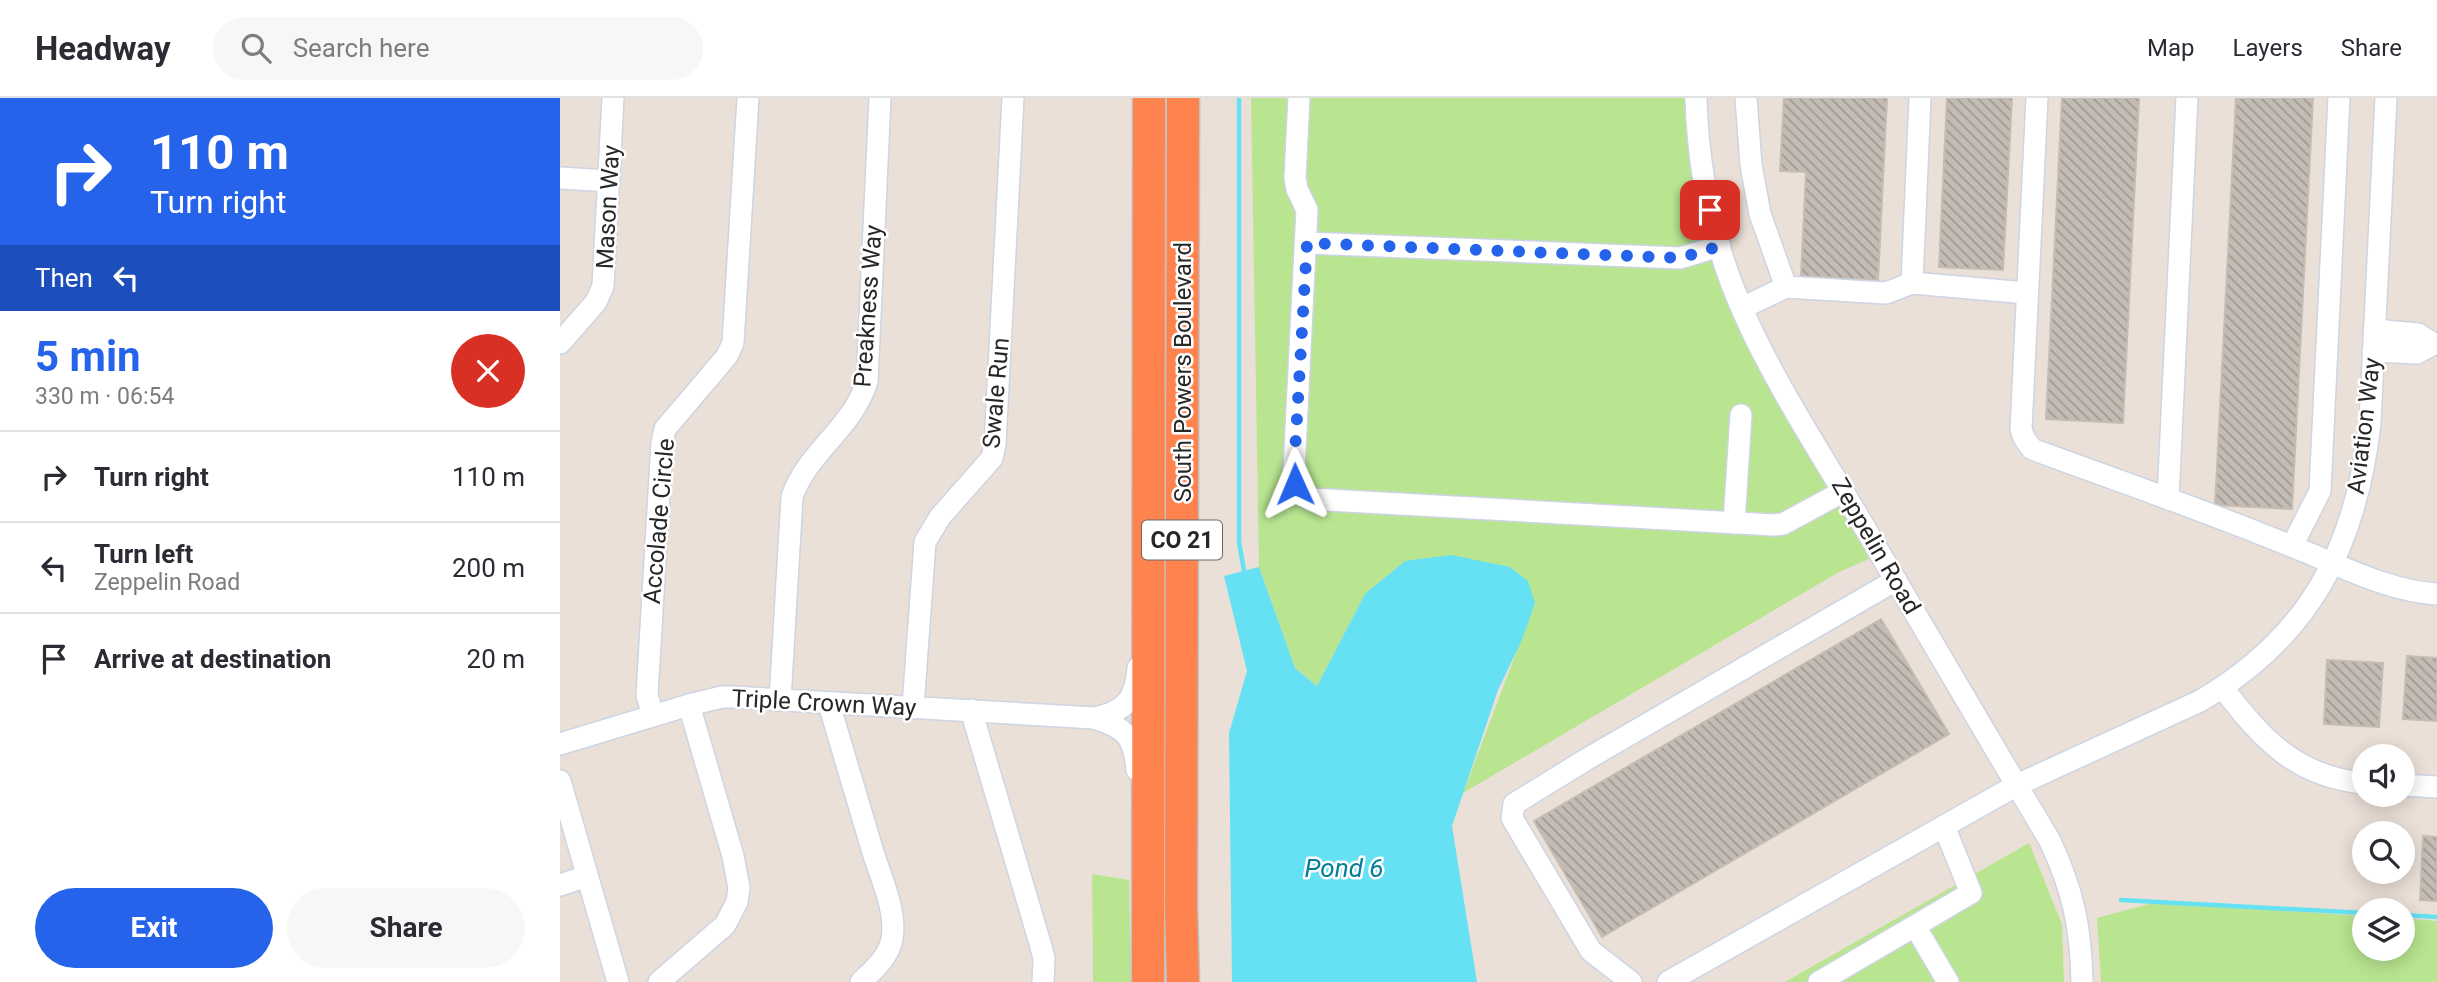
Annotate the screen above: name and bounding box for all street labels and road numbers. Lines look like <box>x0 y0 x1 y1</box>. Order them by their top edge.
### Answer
street label: Mason Way <box>591 143 625 270</box>
street label: Preakness Way <box>848 223 888 388</box>
street label: South Powers Boulevard <box>1169 242 1197 502</box>
street label: Swale Run <box>977 336 1015 450</box>
street label: Aviation Way <box>2342 356 2386 496</box>
street label: Accolade Circle <box>638 437 680 605</box>
street label: Zeppelin Road <box>1826 473 1926 619</box>
road number: CO 21 <box>1142 520 1222 560</box>
street label: Triple Crown Way <box>731 684 918 722</box>

